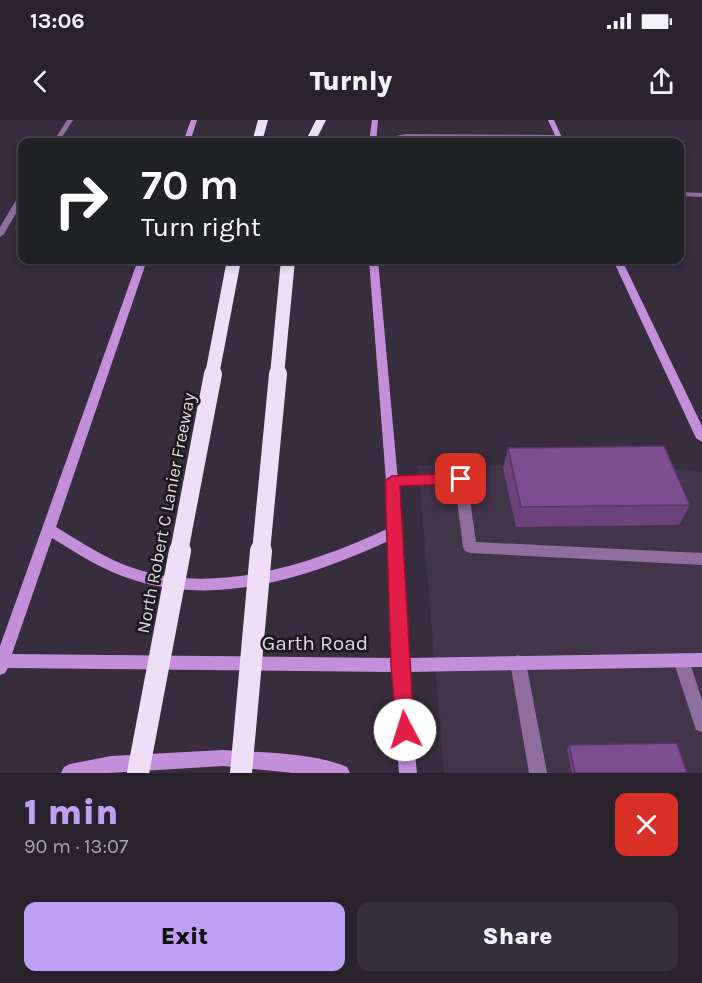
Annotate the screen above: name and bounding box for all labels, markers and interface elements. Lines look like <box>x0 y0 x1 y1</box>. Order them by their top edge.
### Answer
text: 13:06 <box>30 8 85 34</box>
icon: back <box>24 65 57 98</box>
text: Turnly <box>310 65 392 97</box>
icon: share <box>645 65 678 98</box>
text: 70 m <box>141 160 239 210</box>
icon: right <box>42 162 120 240</box>
text: Turn right <box>141 211 261 243</box>
street label: North Robert C Lanier Freeway <box>132 390 200 635</box>
pin <box>435 453 486 504</box>
icon: arrive <box>444 462 477 495</box>
street label: Garth Road <box>262 631 368 655</box>
position arrow <box>373 698 437 762</box>
text: 1 min <box>24 791 118 833</box>
button: close <box>615 793 678 856</box>
text: 90 m · 13:07 <box>24 835 128 858</box>
button: Exit <box>24 902 345 971</box>
button: Share <box>357 902 678 971</box>

